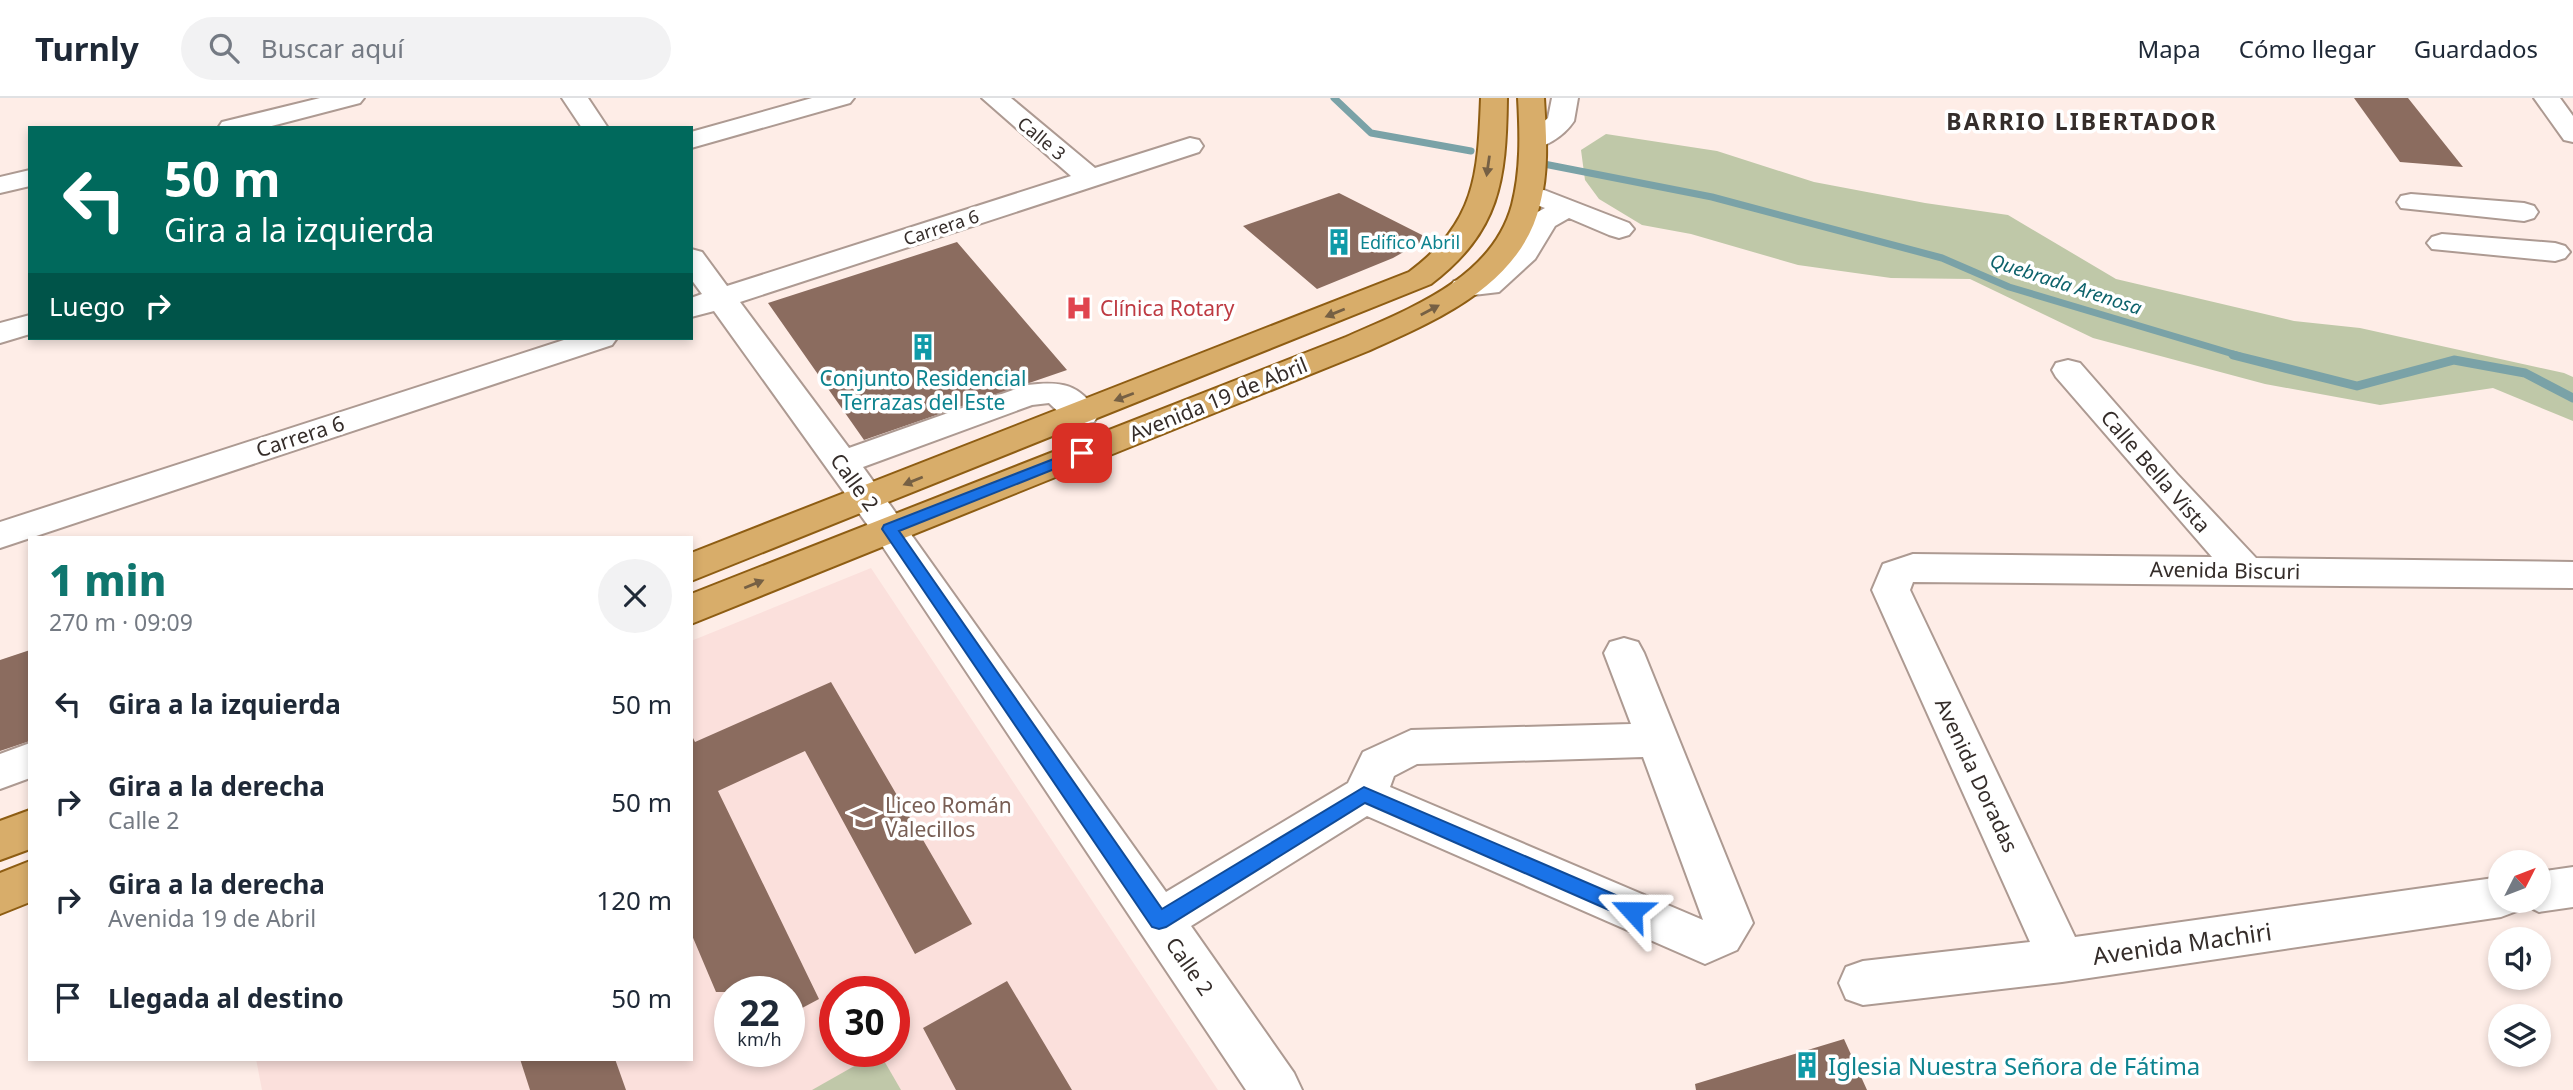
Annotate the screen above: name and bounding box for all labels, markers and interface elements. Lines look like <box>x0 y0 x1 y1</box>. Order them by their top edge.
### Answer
search box <box>181 17 671 80</box>
text: Turnly <box>35 26 139 71</box>
icon: search <box>205 29 243 67</box>
text: Buscar aquí <box>261 30 404 66</box>
text: Mapa <box>2137 32 2201 65</box>
text: Cómo llegar <box>2239 32 2376 65</box>
text: Guardados <box>2414 32 2538 65</box>
district label: BARRIO LIBERTADOR <box>1946 105 2218 137</box>
street label: Calle 3 <box>1013 111 1071 165</box>
text: 50 m <box>164 145 281 211</box>
icon: left <box>49 154 140 245</box>
one-way arrow <box>1482 155 1493 177</box>
street label: Carrera 6 <box>900 203 982 251</box>
text: Gira a la izquierda <box>164 208 434 251</box>
building icon: Edifico Abril <box>1324 227 1354 257</box>
place label: Edifico Abril <box>1360 230 1460 254</box>
water label: Quebrada Arenosa <box>1987 247 2145 321</box>
icon: right <box>139 287 177 325</box>
text: Luego <box>49 288 125 324</box>
hospital icon: Clínica Rotary <box>1064 293 1094 323</box>
place label: Clínica Rotary <box>1100 294 1235 322</box>
one-way arrow <box>1420 304 1440 315</box>
one-way arrow <box>1325 307 1346 318</box>
building icon: Conjunto Residencial Terrazas del Este <box>908 332 938 362</box>
street label: Avenida 19 de Abril <box>1125 350 1311 448</box>
place label: Conjunto Residencial Terrazas del Este <box>820 364 1026 416</box>
one-way arrow <box>1113 391 1134 402</box>
street label: Calle Bella Vista <box>2095 404 2217 538</box>
street label: Carrera 6 <box>252 409 348 463</box>
pin <box>1052 423 1112 483</box>
icon: arrive <box>1063 434 1101 472</box>
street label: Calle 2 <box>825 447 885 517</box>
one-way arrow <box>902 476 923 487</box>
text: 1 min <box>49 551 166 608</box>
street label: Avenida Biscuri <box>2149 555 2301 585</box>
button: close <box>598 559 672 633</box>
one-way arrow <box>744 579 765 590</box>
text: 270 m · 09:09 <box>49 606 193 638</box>
icon: left <box>49 685 87 723</box>
text: Gira a la izquierda <box>108 686 341 722</box>
text: 50 m <box>611 686 672 722</box>
street label: Avenida Doradas <box>1929 693 2025 857</box>
text: Gira a la derecha <box>108 768 325 804</box>
icon: right <box>49 783 87 821</box>
text: 50 m <box>611 784 672 820</box>
place label: Liceo Román Valecillos <box>885 791 1012 843</box>
school or university icon: Liceo Román Valecillos <box>849 802 879 832</box>
text: Calle 2 <box>108 804 179 836</box>
north arrow <box>2488 850 2552 914</box>
map controls <box>2488 850 2551 1067</box>
text: Gira a la derecha <box>108 866 325 902</box>
position arrow <box>1595 874 1669 948</box>
icon: right <box>49 881 87 919</box>
text: 120 m <box>596 882 672 918</box>
text: Avenida 19 de Abril <box>108 902 316 934</box>
street label: Avenida Machiri <box>2090 914 2274 972</box>
button: sound <box>2488 927 2551 990</box>
street label: Calle 2 <box>1160 931 1220 1001</box>
speed limit sign: 30 <box>819 976 910 1067</box>
icon: arrive <box>49 979 87 1017</box>
text: Llegada al destino <box>108 980 344 1016</box>
text: 50 m <box>611 980 672 1016</box>
text: 22 <box>739 989 780 1036</box>
button: layers <box>2488 1004 2551 1067</box>
text: km/h <box>737 1027 782 1051</box>
place label: Iglesia Nuestra Señora de Fátima <box>1828 1049 2200 1082</box>
building icon: Iglesia Nuestra Señora de Fátima <box>1792 1050 1822 1080</box>

